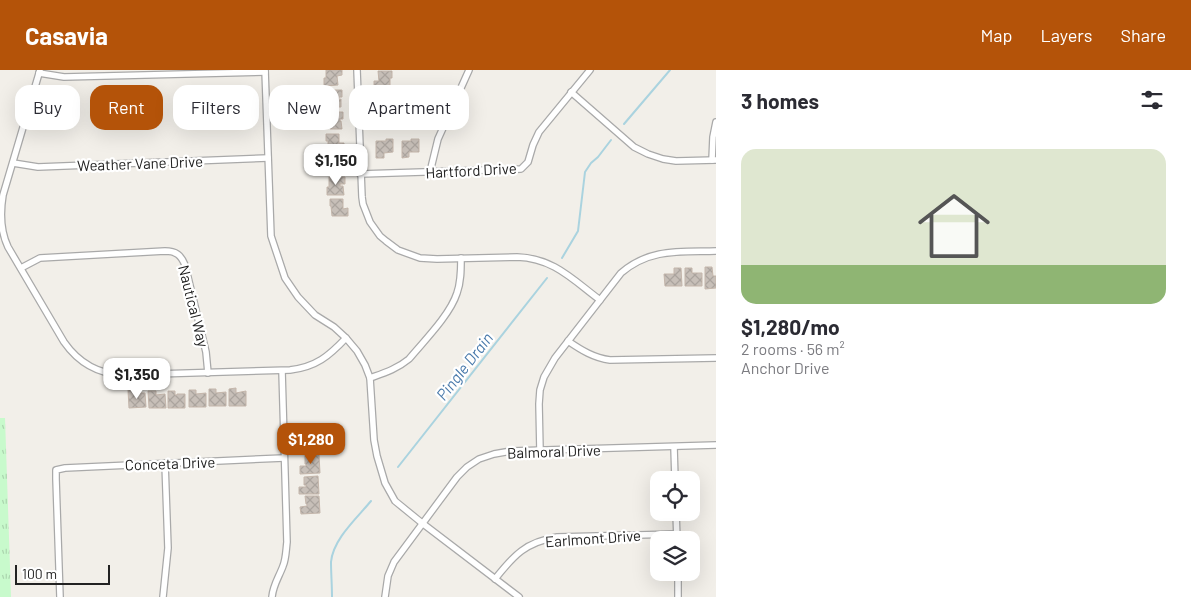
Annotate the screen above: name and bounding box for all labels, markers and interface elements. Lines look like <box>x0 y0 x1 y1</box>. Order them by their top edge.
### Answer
text: Casavia <box>25 21 108 50</box>
text: Map <box>980 24 1012 46</box>
text: Layers <box>1040 24 1093 46</box>
text: Share <box>1121 24 1166 46</box>
chip: Buy <box>15 85 80 130</box>
chip: Rent <box>90 85 163 130</box>
chip: Filters <box>173 85 259 130</box>
chip: New <box>269 85 339 130</box>
chip: Apartment <box>349 85 469 130</box>
icon: filters <box>1138 86 1166 114</box>
text: 3 homes <box>741 88 819 113</box>
pin: $1,150 <box>295 144 377 186</box>
text: $1,150 <box>315 150 357 169</box>
street label: Weather Vane Drive <box>77 152 203 174</box>
street label: Hartford Drive <box>425 159 517 181</box>
icon: home <box>909 181 999 271</box>
street label: Nautical Way <box>175 263 213 349</box>
text: $1,280/mo <box>741 314 840 339</box>
water label: Pingle Drain <box>432 328 496 404</box>
text: 2 rooms · 56 m² <box>741 339 845 358</box>
pin: $1,350 <box>96 358 178 400</box>
text: Anchor Drive <box>741 358 829 377</box>
text: $1,350 <box>114 364 160 383</box>
pin: $1,280 <box>270 422 352 465</box>
text: $1,280 <box>288 429 334 448</box>
street label: Balmoral Drive <box>507 440 601 462</box>
street label: Conceta Drive <box>124 452 216 474</box>
map controls <box>650 471 700 581</box>
button: locate <box>650 471 700 521</box>
street label: Earlmont Drive <box>544 526 642 550</box>
button: layers <box>650 531 700 581</box>
scale bar <box>15 562 110 585</box>
text: 100 m <box>22 565 57 582</box>

